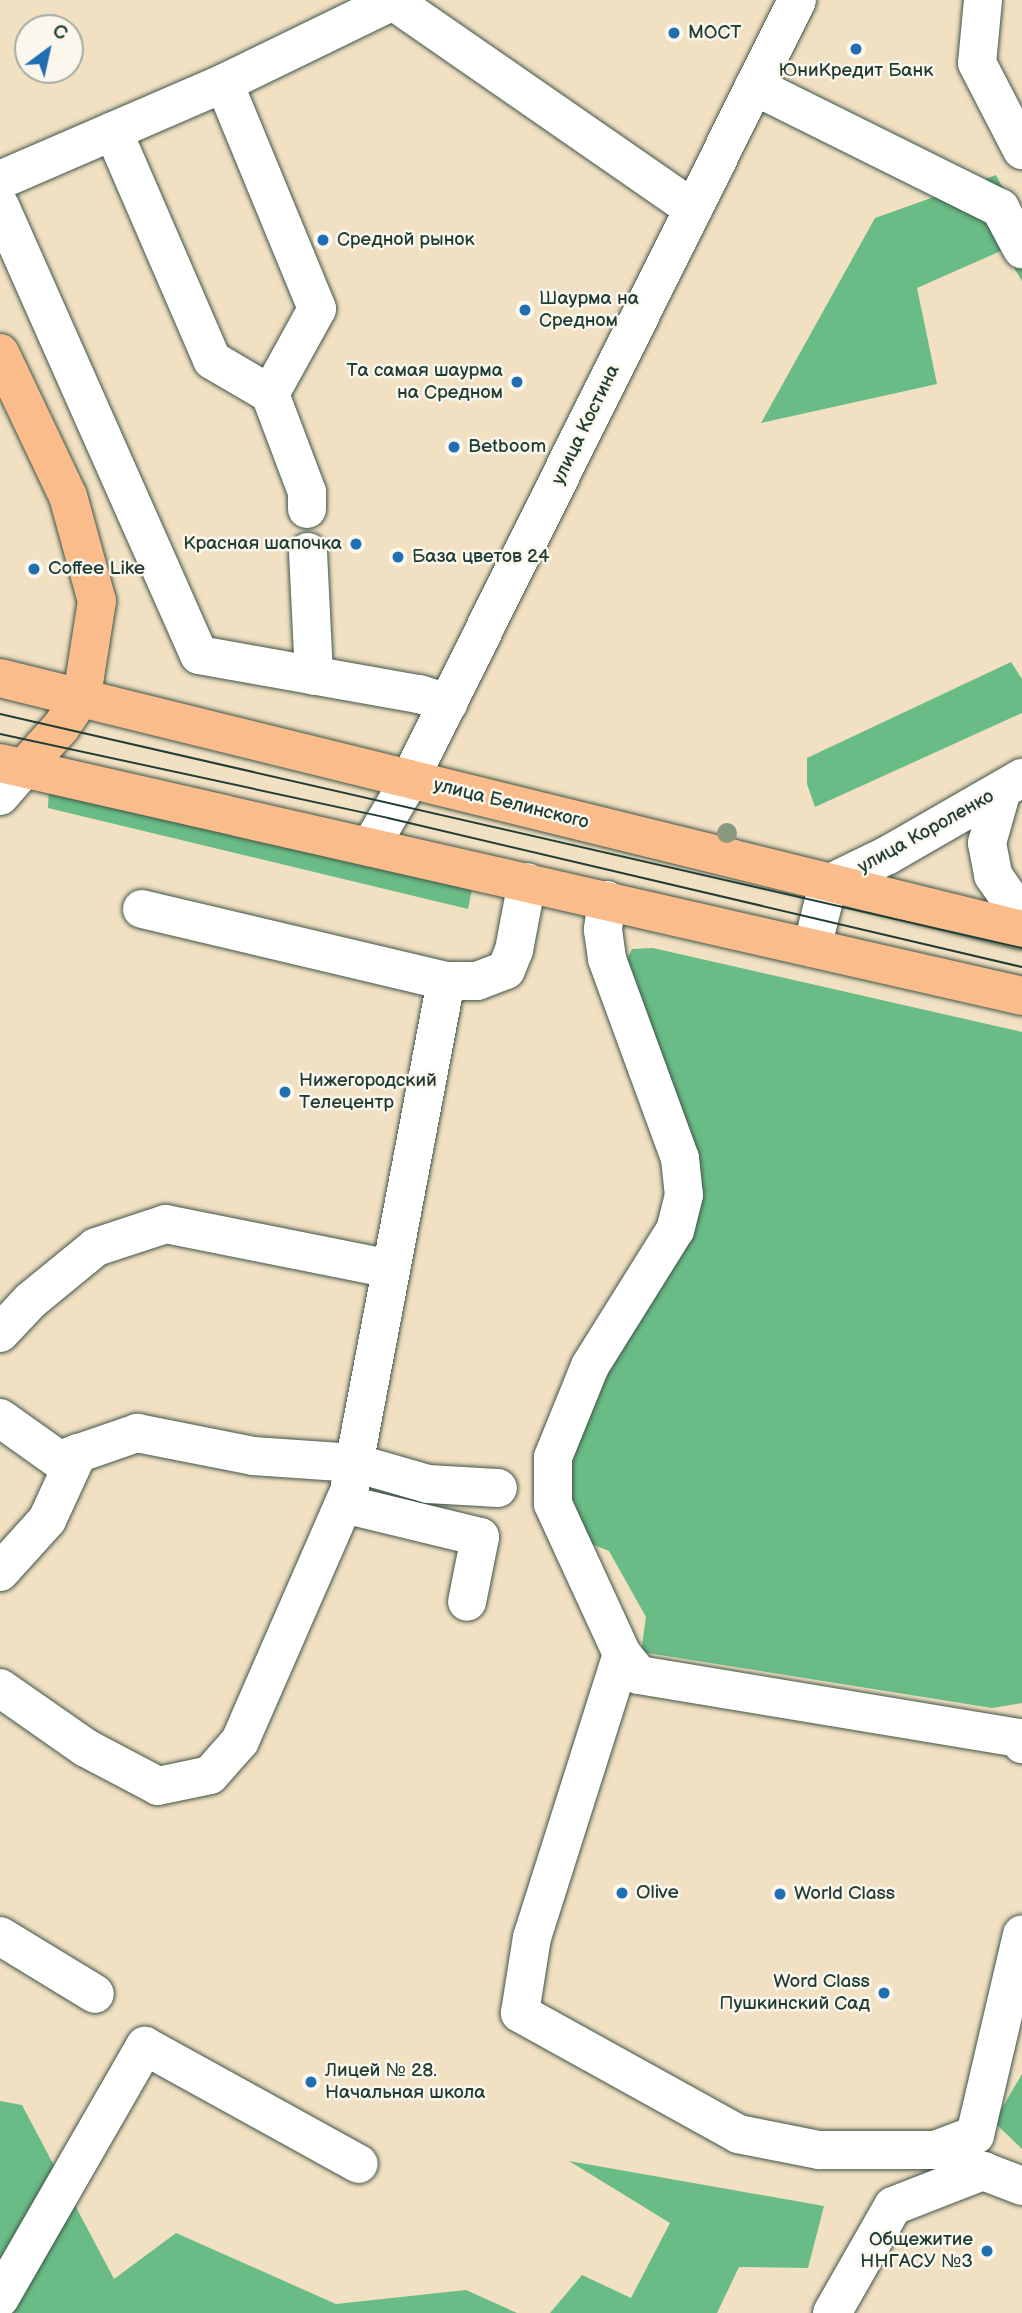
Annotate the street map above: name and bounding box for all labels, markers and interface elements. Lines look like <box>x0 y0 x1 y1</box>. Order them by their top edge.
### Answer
north arrow <box>14 14 84 84</box>
text: С <box>48 19 71 46</box>
place label: МОСТ <box>688 22 741 44</box>
marker: МОСТ <box>666 25 682 41</box>
marker: ЮниКредит Банк <box>848 41 864 57</box>
place label: ЮниКредит Банк <box>779 60 933 82</box>
place label: Средной рынок <box>337 229 475 251</box>
marker: Средной рынок <box>315 232 331 248</box>
place label: Шаурма на Средном <box>539 288 639 332</box>
marker: Шаурма на Средном <box>517 302 533 318</box>
place label: Та самая шаурма на Средном <box>347 360 503 404</box>
street label: улица Костина <box>547 361 625 489</box>
marker: Та самая шаурма на Средном <box>509 374 525 390</box>
place label: Betboom <box>468 436 546 458</box>
marker: Betboom <box>446 439 462 455</box>
place label: Красная шапочка <box>183 533 342 555</box>
marker: Красная шапочка <box>348 536 364 552</box>
place label: База цветов 24 <box>412 546 550 568</box>
marker: База цветов 24 <box>390 549 406 565</box>
place label: Coffee Like <box>48 558 145 580</box>
marker: Coffee Like <box>26 561 42 577</box>
street label: улица Белинского <box>431 774 591 834</box>
street label: улица Короленко <box>854 785 998 879</box>
place label: Нижегородский Телецентр <box>299 1070 437 1114</box>
marker: Нижегородский Телецентр <box>277 1084 293 1100</box>
place label: Olive <box>636 1882 679 1904</box>
place label: World Class <box>794 1883 895 1905</box>
marker: Olive <box>614 1885 630 1901</box>
marker: World Class <box>772 1886 788 1902</box>
place label: Word Class Пушкинский Сад <box>719 1971 870 2015</box>
marker: Word Class Пушкинский Сад <box>876 1985 892 2001</box>
place label: Лицей № 28. Начальная школа <box>325 2060 485 2104</box>
marker: Лицей № 28. Начальная школа <box>303 2074 319 2090</box>
place label: Общежитие ННГАСУ №3 <box>860 2229 973 2273</box>
marker: Общежитие ННГАСУ №3 <box>979 2243 995 2259</box>

